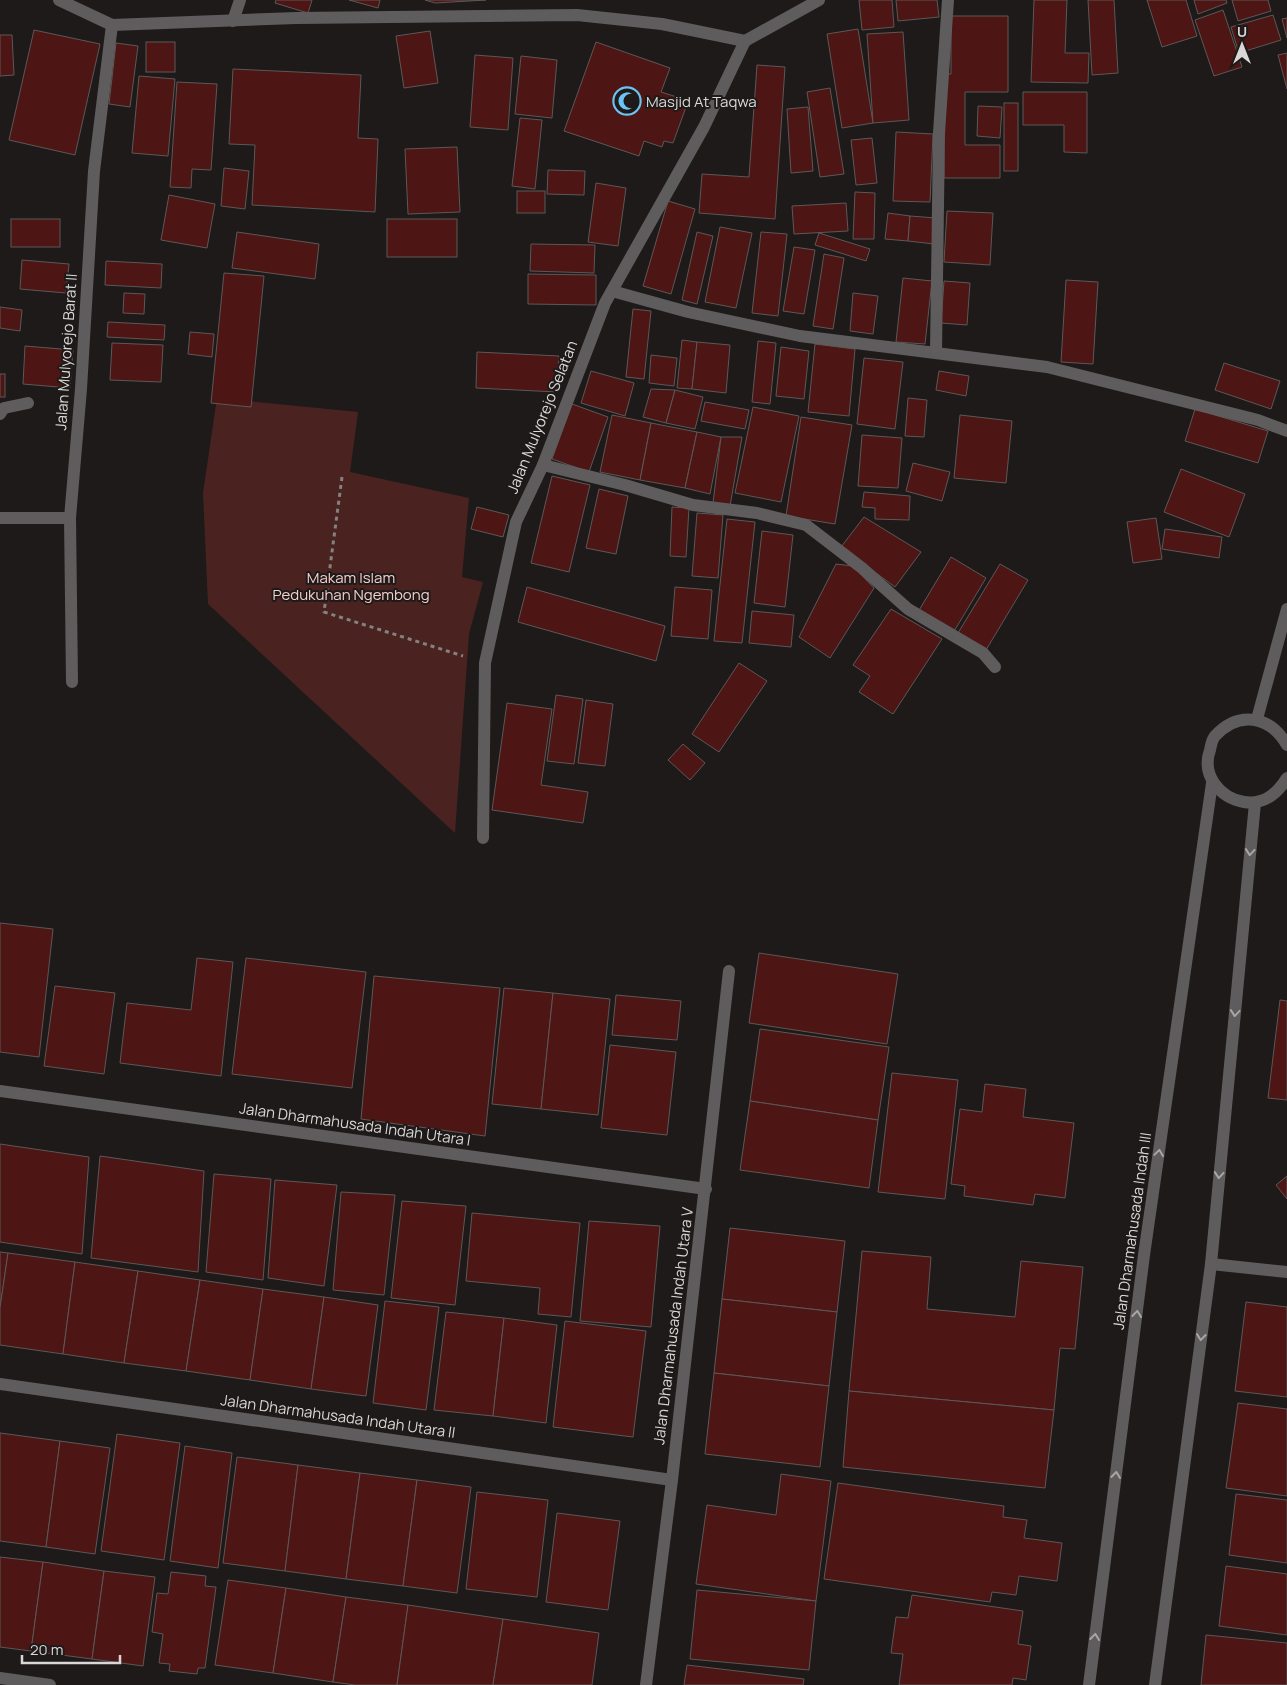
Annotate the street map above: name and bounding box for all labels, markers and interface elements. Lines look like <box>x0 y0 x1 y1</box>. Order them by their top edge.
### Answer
north arrow <box>1217 20 1267 70</box>
text: U <box>1237 22 1247 41</box>
mosque icon: Masjid At Taqwa <box>612 86 642 116</box>
place label: Masjid At Taqwa <box>646 91 757 112</box>
street label: Jalan Mulyorejo Barat II <box>50 273 82 431</box>
street label: Jalan Mulyorejo Selatan <box>502 337 582 497</box>
park label: Makam Islam Pedukuhan Ngembong <box>272 567 430 605</box>
one-way arrow <box>1245 848 1256 856</box>
one-way arrow <box>1230 1010 1241 1018</box>
street label: Jalan Dharmahusada Indah Utara I <box>238 1097 472 1151</box>
street label: Jalan Dharmahusada Indah III <box>1108 1131 1156 1331</box>
one-way arrow <box>1153 1149 1164 1157</box>
one-way arrow <box>1214 1172 1225 1180</box>
street label: Jalan Dharmahusada Indah Utara V <box>648 1206 698 1446</box>
one-way arrow <box>1131 1310 1141 1319</box>
one-way arrow <box>1196 1333 1207 1341</box>
street label: Jalan Dharmahusada Indah Utara II <box>219 1389 457 1443</box>
one-way arrow <box>1110 1471 1121 1479</box>
scale bar <box>22 1632 120 1664</box>
one-way arrow <box>1089 1632 1100 1640</box>
text: 20 m <box>30 1639 63 1660</box>

